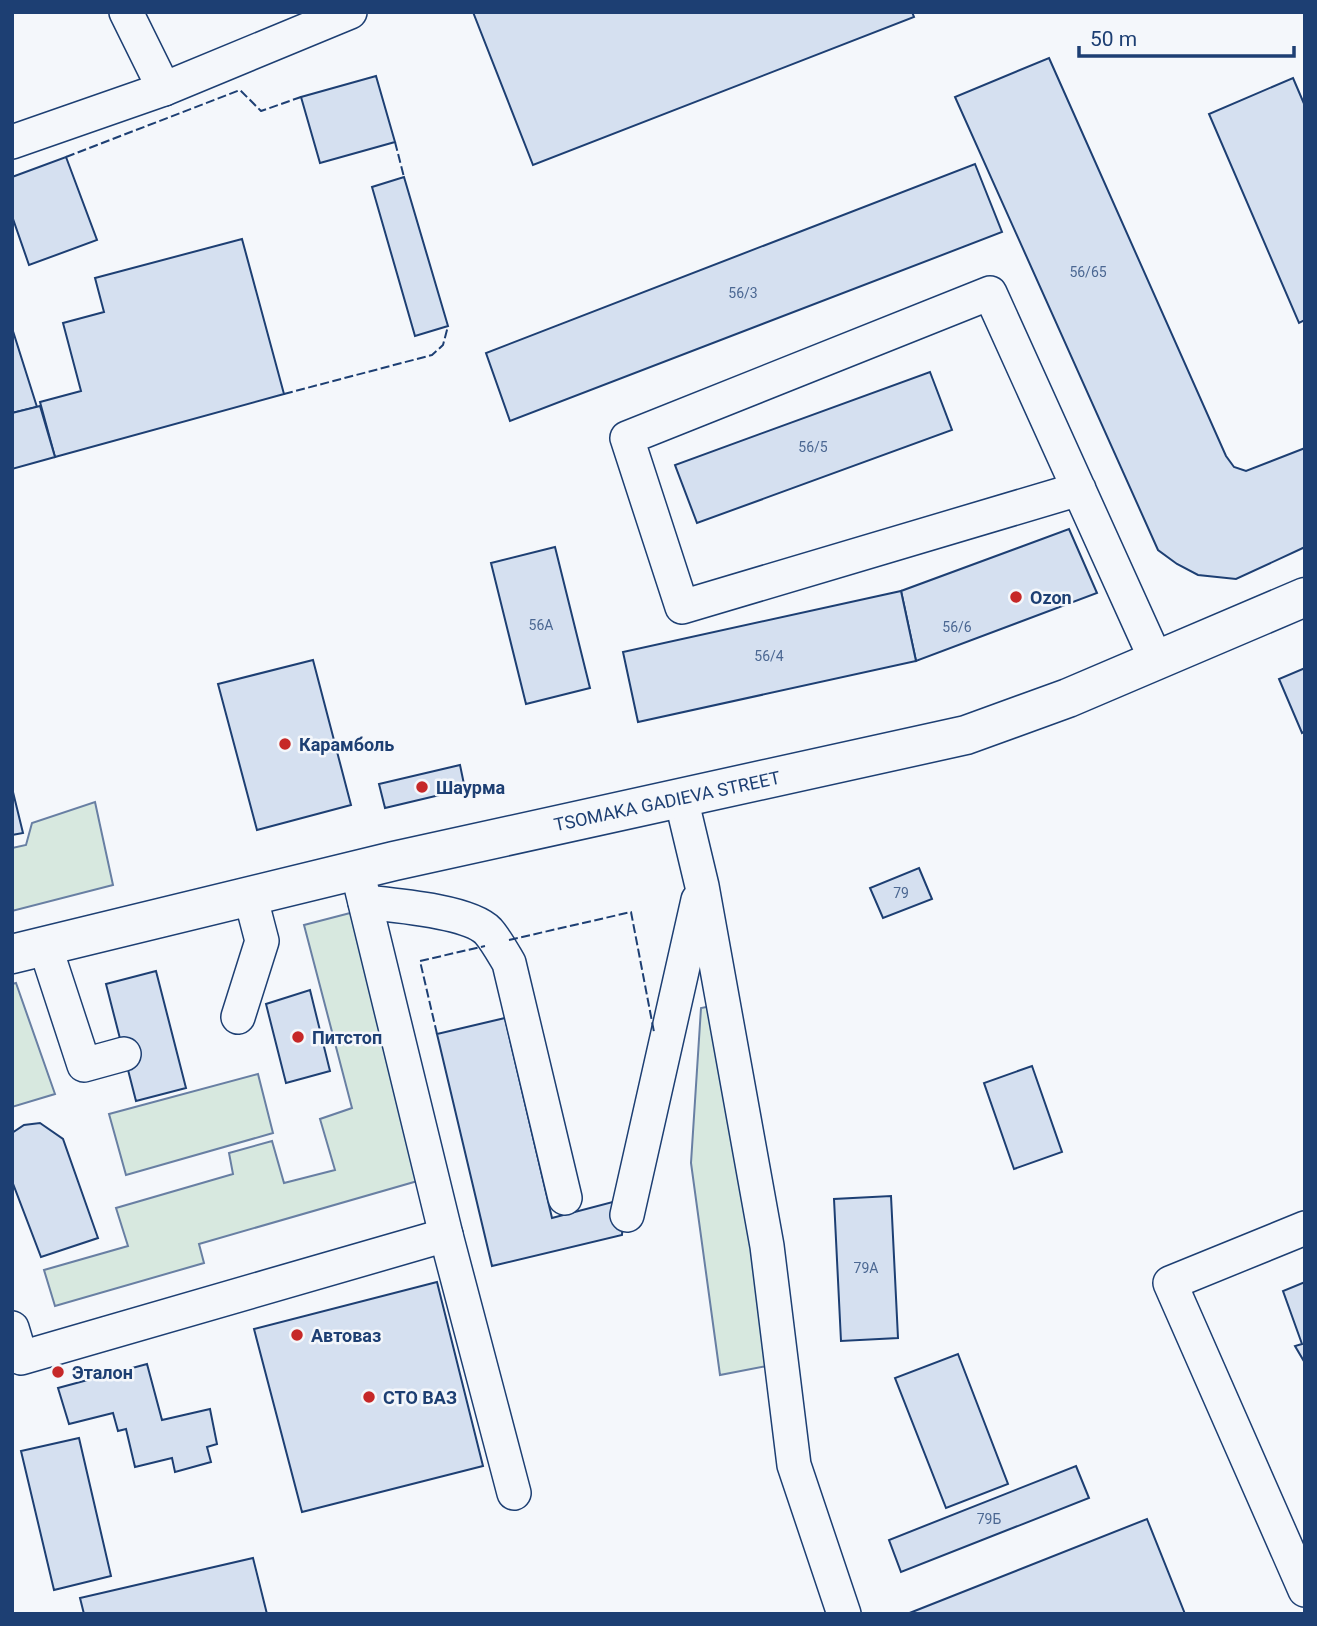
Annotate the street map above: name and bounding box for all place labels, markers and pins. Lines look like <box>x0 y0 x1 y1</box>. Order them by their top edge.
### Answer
place label: Ozon <box>1030 587 1072 608</box>
marker: Ozon <box>1008 589 1024 605</box>
place label: Карамболь <box>299 734 394 755</box>
marker: Карамболь <box>277 736 293 752</box>
place label: Шаурма <box>436 777 506 798</box>
marker: Шаурма <box>414 779 430 795</box>
place label: Питстоп <box>312 1027 382 1048</box>
marker: Питстоп <box>290 1029 306 1045</box>
place label: Автоваз <box>311 1325 381 1346</box>
marker: Автоваз <box>289 1327 305 1343</box>
place label: Эталон <box>72 1362 133 1383</box>
marker: Эталон <box>50 1364 66 1380</box>
place label: СТО ВАЗ <box>383 1387 457 1408</box>
marker: СТО ВАЗ <box>361 1389 377 1405</box>

